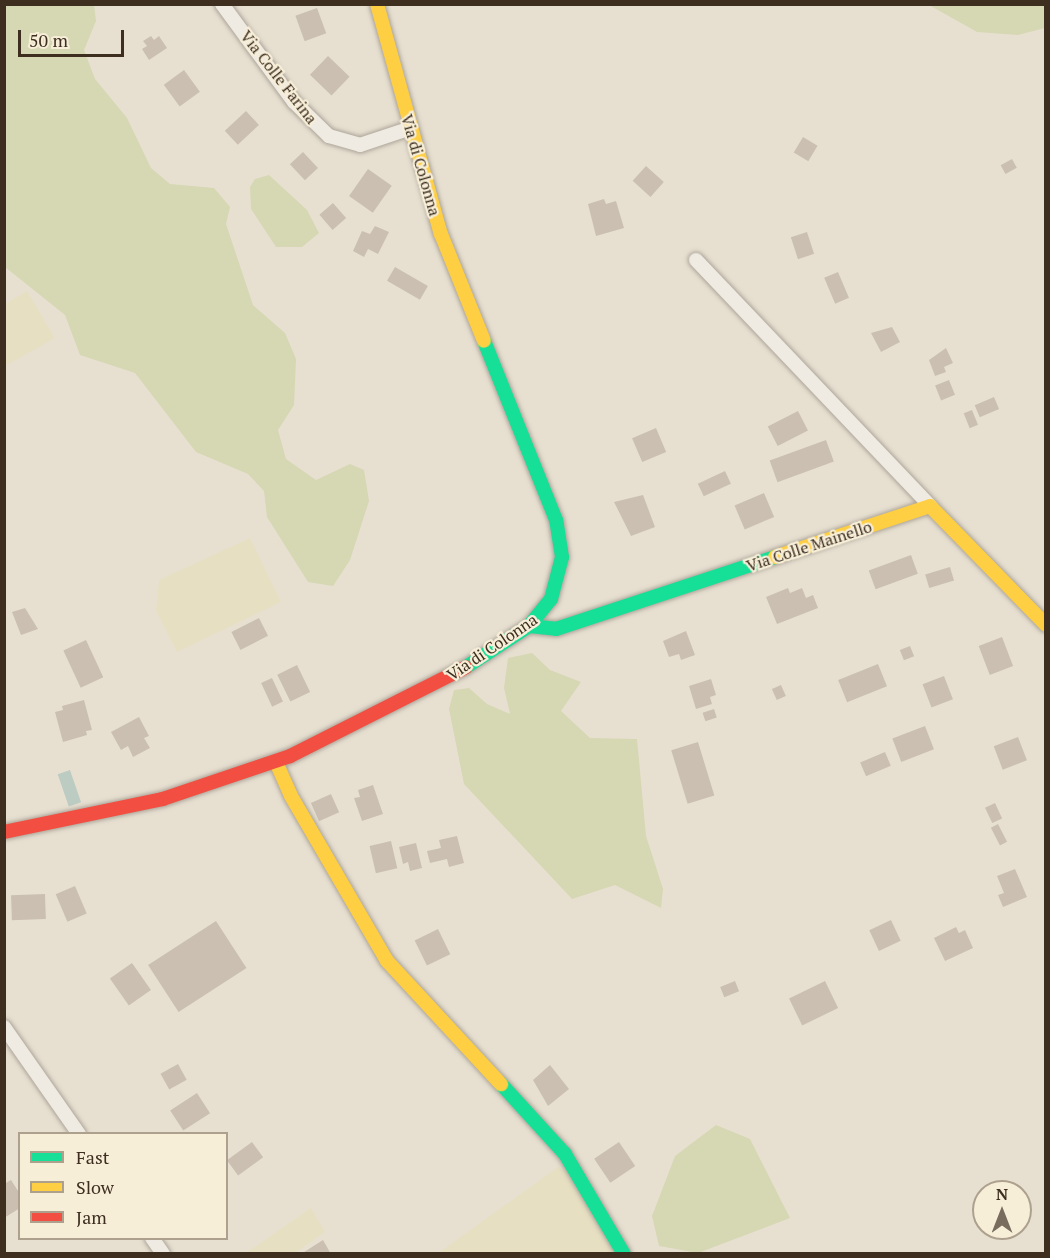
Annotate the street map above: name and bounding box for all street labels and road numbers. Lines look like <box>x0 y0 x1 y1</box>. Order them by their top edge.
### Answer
street label: Via Colle Farina <box>237 26 321 128</box>
street label: Via di Colonna <box>397 112 445 218</box>
street label: Via Colle Mainello <box>744 517 874 575</box>
street label: Via di Colonna <box>443 610 541 684</box>

